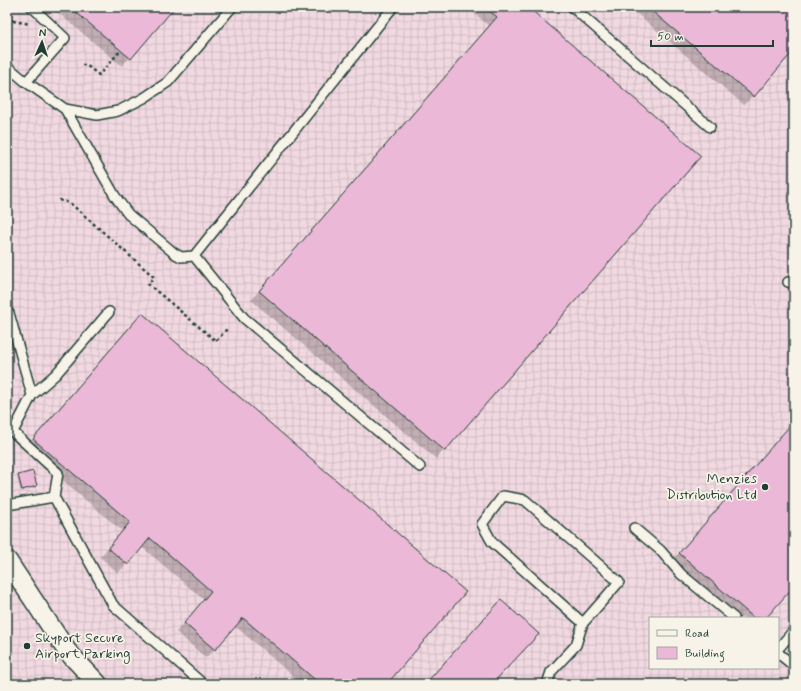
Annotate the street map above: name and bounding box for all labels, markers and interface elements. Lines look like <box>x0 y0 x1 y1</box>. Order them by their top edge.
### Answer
north arrow <box>22 22 62 62</box>
scale bar <box>651 22 773 48</box>
text: N <box>38 26 46 40</box>
text: 50 m <box>657 29 684 45</box>
place label: Menzies Distribution Ltd <box>666 470 757 504</box>
marker: Menzies Distribution Ltd <box>760 482 770 492</box>
legend <box>649 617 779 669</box>
text: Road <box>685 626 709 642</box>
place label: Skyport Secure Airport Parking <box>35 629 131 664</box>
marker: Skyport Secure Airport Parking <box>22 641 32 651</box>
text: Building <box>685 646 725 663</box>

